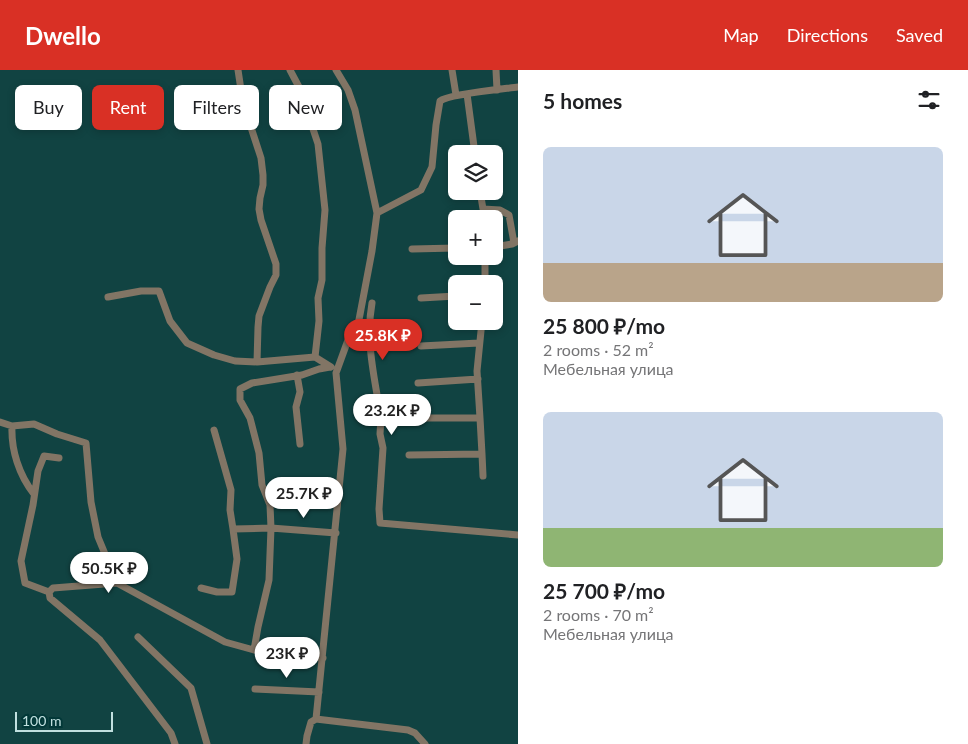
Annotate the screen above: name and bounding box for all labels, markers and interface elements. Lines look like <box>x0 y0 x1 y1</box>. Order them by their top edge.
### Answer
text: Dwello <box>25 21 101 50</box>
text: Map <box>723 24 759 46</box>
text: Directions <box>787 24 868 46</box>
text: Saved <box>896 24 943 46</box>
chip: Buy <box>15 85 82 130</box>
chip: Rent <box>92 85 164 130</box>
chip: Filters <box>174 85 259 130</box>
chip: New <box>269 85 342 130</box>
icon: filters <box>915 86 943 114</box>
text: 5 homes <box>543 88 622 113</box>
map controls <box>448 145 503 330</box>
button: layers <box>448 145 503 200</box>
icon: home <box>698 180 788 270</box>
button: + <box>448 210 503 265</box>
button: − <box>448 275 503 330</box>
text: 25 800 ₽/mo <box>543 313 665 338</box>
pin: 25.8K ₽ <box>337 318 429 361</box>
text: 25.8K ₽ <box>355 325 411 344</box>
text: 2 rooms · 52 m² <box>543 340 654 359</box>
text: Мебельная улица <box>543 359 674 378</box>
pin: 23.2K ₽ <box>346 394 438 436</box>
text: 23.2K ₽ <box>364 400 420 419</box>
icon: home <box>698 445 788 535</box>
pin: 25.7K ₽ <box>258 476 350 519</box>
text: 25.7K ₽ <box>276 483 332 502</box>
pin: 50.5K ₽ <box>63 552 155 594</box>
text: 50.5K ₽ <box>81 558 137 577</box>
text: 25 700 ₽/mo <box>543 578 665 603</box>
text: 2 rooms · 70 m² <box>543 605 654 624</box>
text: Мебельная улица <box>543 624 674 643</box>
pin: 23K ₽ <box>252 636 322 679</box>
text: 23K ₽ <box>266 643 308 662</box>
scale bar <box>15 709 112 732</box>
text: 100 m <box>22 712 61 729</box>

